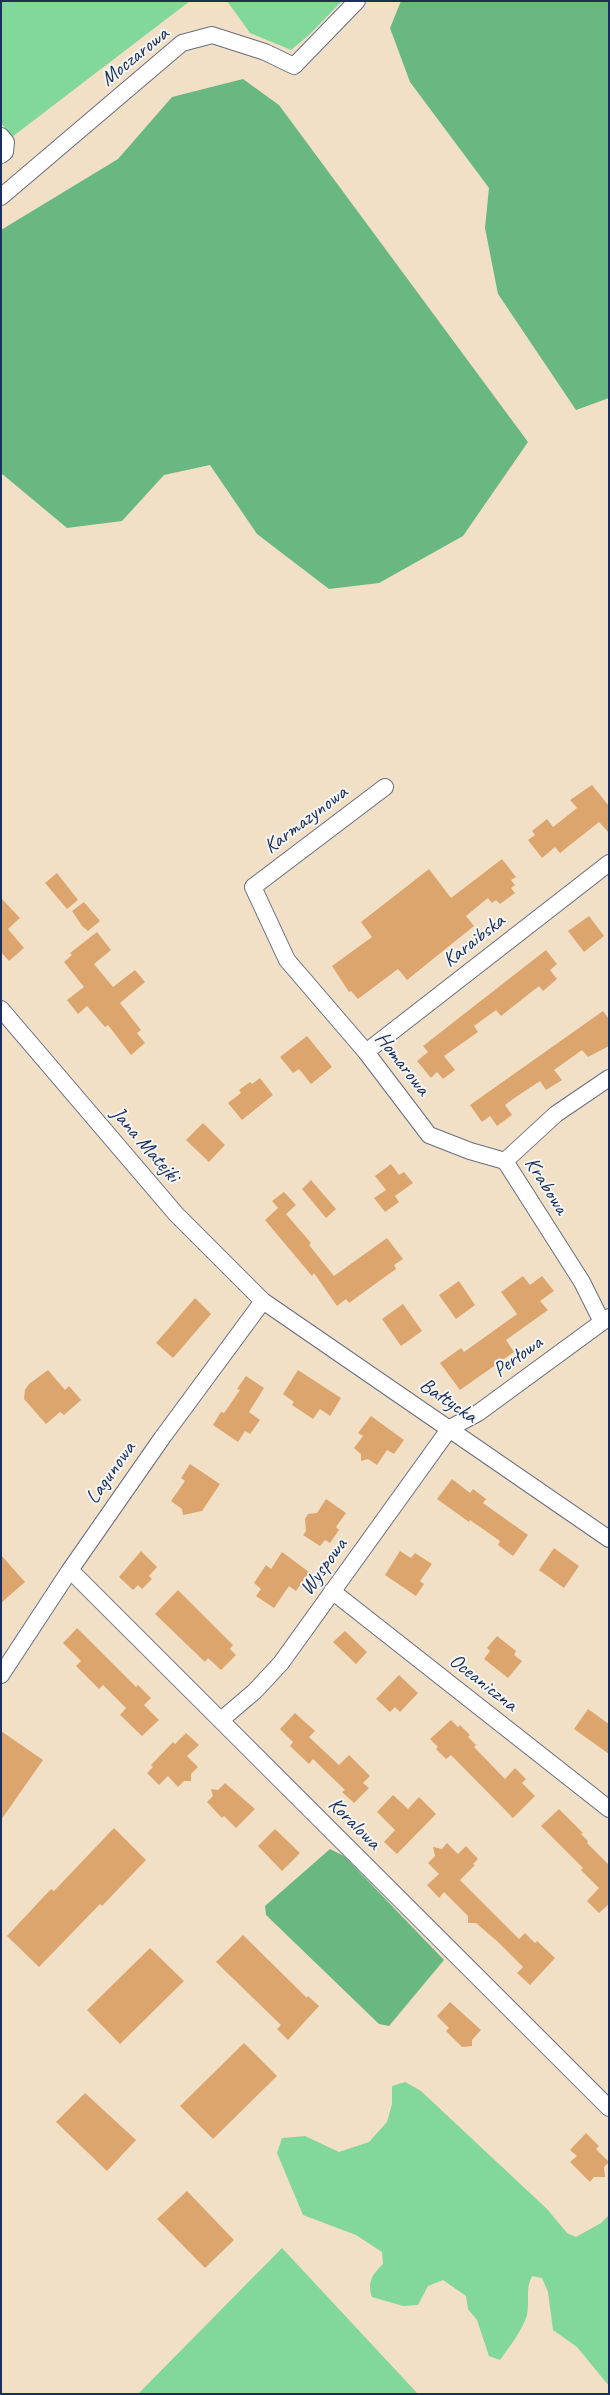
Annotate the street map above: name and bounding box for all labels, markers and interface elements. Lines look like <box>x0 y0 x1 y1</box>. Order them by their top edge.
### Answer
street label: Moczarowa <box>96 22 174 92</box>
street label: Karmazynowa <box>259 780 353 860</box>
street label: Karaibska <box>438 909 510 973</box>
street label: Homarowa <box>369 1027 435 1101</box>
street label: Jana Matejki <box>105 1102 185 1188</box>
street label: Krabowa <box>519 1153 573 1219</box>
street label: Perłowa <box>488 1331 548 1383</box>
street label: Bałtycka <box>415 1373 481 1429</box>
street label: Lagunowa <box>81 1437 141 1509</box>
street label: Wyspowa <box>295 1534 353 1600</box>
street label: Oceaniczna <box>444 1649 522 1717</box>
street label: Koralowa <box>323 1793 385 1855</box>

